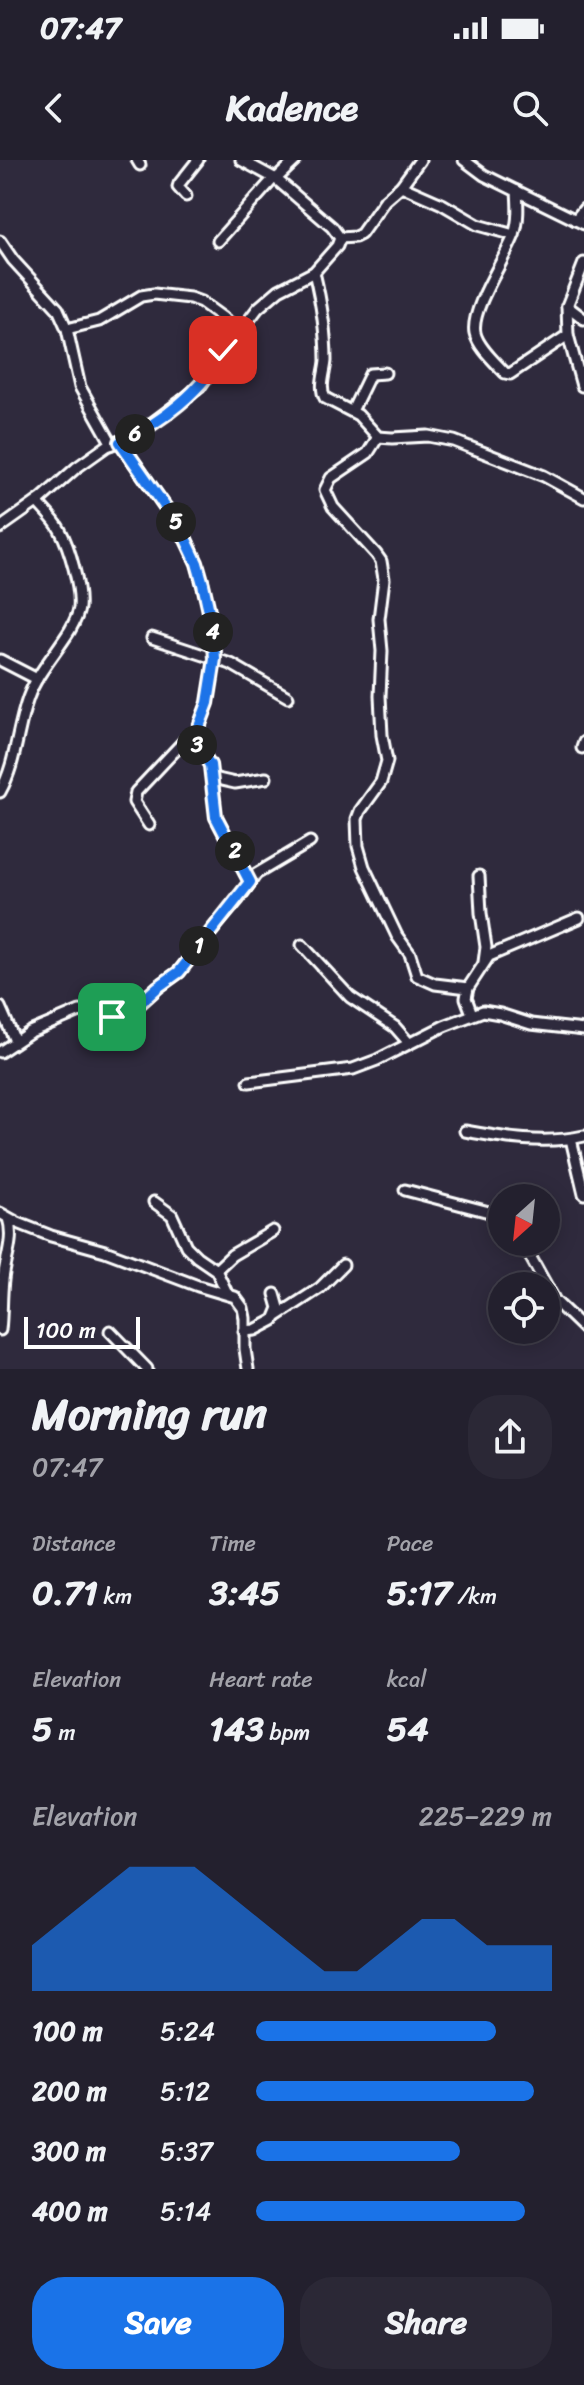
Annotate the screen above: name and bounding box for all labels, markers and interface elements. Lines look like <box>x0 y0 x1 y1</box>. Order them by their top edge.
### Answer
text: 07:47 <box>40 1 121 55</box>
text: Kadence <box>226 76 358 140</box>
icon: back <box>32 86 76 130</box>
icon: search <box>508 86 552 130</box>
pin <box>189 316 257 384</box>
icon: check <box>201 328 245 372</box>
pin: 6 <box>115 414 155 454</box>
text: 6 <box>129 414 141 453</box>
pin: 5 <box>156 502 196 542</box>
text: 5 <box>169 502 183 541</box>
pin: 4 <box>193 612 233 652</box>
text: 4 <box>206 612 220 651</box>
pin: 3 <box>177 725 217 765</box>
text: 3 <box>191 725 203 764</box>
pin: 2 <box>215 831 255 871</box>
text: 2 <box>229 831 241 870</box>
pin: 1 <box>179 926 219 966</box>
text: 1 <box>194 926 204 965</box>
pin <box>78 983 146 1051</box>
icon: arrive <box>90 995 134 1039</box>
north arrow <box>488 1184 560 1256</box>
map controls <box>488 1184 560 1344</box>
button: locate <box>488 1272 560 1344</box>
text: 100 m <box>36 1311 96 1350</box>
scale bar <box>24 1313 140 1349</box>
text: Morning run <box>32 1375 267 1453</box>
button: share <box>468 1395 552 1479</box>
text: 07:47 <box>32 1444 102 1490</box>
text: Distance <box>32 1524 116 1563</box>
text: Time <box>209 1524 256 1563</box>
text: Pace <box>387 1524 433 1563</box>
text: 0.71 <box>32 1563 98 1623</box>
text: 3:45 <box>209 1563 280 1623</box>
text: 5:17 <box>387 1563 452 1623</box>
text: km <box>98 1577 132 1616</box>
text: /km <box>452 1577 497 1616</box>
text: Elevation <box>32 1660 121 1699</box>
text: Heart rate <box>209 1660 313 1699</box>
text: kcal <box>387 1660 427 1699</box>
text: 5 <box>32 1699 53 1759</box>
text: 143 <box>209 1699 264 1759</box>
text: 54 <box>387 1699 429 1759</box>
text: m <box>53 1713 75 1752</box>
text: bpm <box>264 1713 310 1752</box>
text: Elevation <box>32 1793 137 1839</box>
text: 225–229 m <box>419 1793 552 1839</box>
text: 100 m <box>32 2008 103 2054</box>
text: 5:24 <box>160 2008 215 2054</box>
text: 200 m <box>32 2068 107 2114</box>
text: 5:12 <box>160 2068 210 2114</box>
text: 300 m <box>32 2128 106 2174</box>
text: 5:37 <box>160 2128 213 2174</box>
text: 400 m <box>32 2188 108 2234</box>
text: 5:14 <box>160 2188 211 2234</box>
button: Save <box>32 2277 284 2369</box>
button: Share <box>300 2277 552 2369</box>

